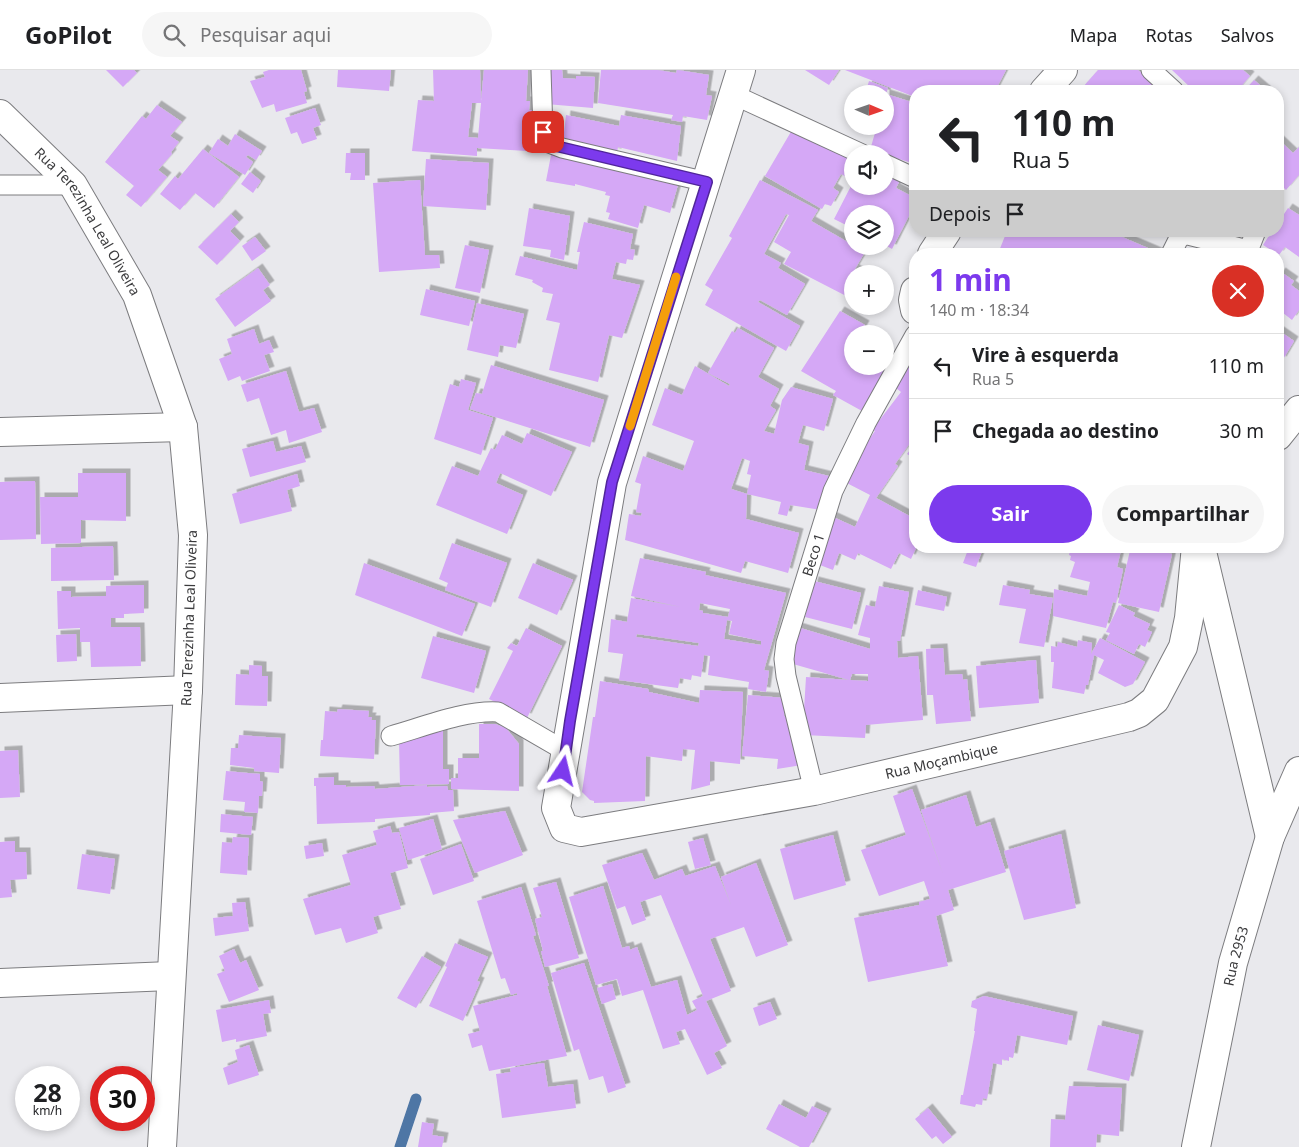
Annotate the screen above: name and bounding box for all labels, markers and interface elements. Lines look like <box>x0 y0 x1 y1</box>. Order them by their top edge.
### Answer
search box <box>142 12 492 57</box>
text: GoPilot <box>25 18 112 51</box>
icon: search <box>160 21 188 49</box>
text: Pesquisar aqui <box>200 22 331 48</box>
text: Mapa <box>1070 23 1117 47</box>
text: Rotas <box>1145 23 1193 47</box>
text: Salvos <box>1221 23 1274 47</box>
north arrow <box>844 85 894 135</box>
map controls <box>844 85 894 375</box>
text: 110 m <box>1012 99 1115 146</box>
icon: left <box>929 105 994 170</box>
pin <box>522 111 564 153</box>
icon: arrive <box>529 118 557 146</box>
street label: Rua Terezinha Leal Oliveira <box>31 143 145 299</box>
text: Rua 5 <box>1012 144 1070 174</box>
button: sound <box>844 145 894 195</box>
icon: arrive <box>1001 200 1029 228</box>
text: Depois <box>929 201 991 227</box>
button: layers <box>844 205 894 255</box>
text: 1 min <box>929 259 1012 300</box>
button: + <box>844 265 894 315</box>
button: close <box>1212 265 1264 317</box>
text: 140 m · 18:34 <box>929 299 1029 321</box>
button: − <box>844 325 894 375</box>
text: Vire à esquerda <box>972 342 1119 368</box>
icon: left <box>929 352 957 380</box>
text: 110 m <box>1209 353 1264 379</box>
text: Rua 5 <box>972 368 1014 390</box>
icon: arrive <box>929 417 957 445</box>
text: Chegada ao destino <box>972 418 1159 444</box>
text: 30 m <box>1220 418 1264 444</box>
button: Sair <box>929 485 1092 543</box>
button: Compartilhar <box>1102 485 1264 543</box>
street label: Rua Terezinha Leal Oliveira <box>176 530 201 706</box>
street label: Beco 1 <box>797 531 828 578</box>
street label: Rua Moçambique <box>883 738 1000 783</box>
position arrow <box>536 744 588 796</box>
street label: Rua 2953 <box>1219 924 1252 987</box>
speed limit sign: 30 <box>90 1066 155 1131</box>
text: 28 <box>33 1075 62 1109</box>
text: km/h <box>33 1102 62 1119</box>

